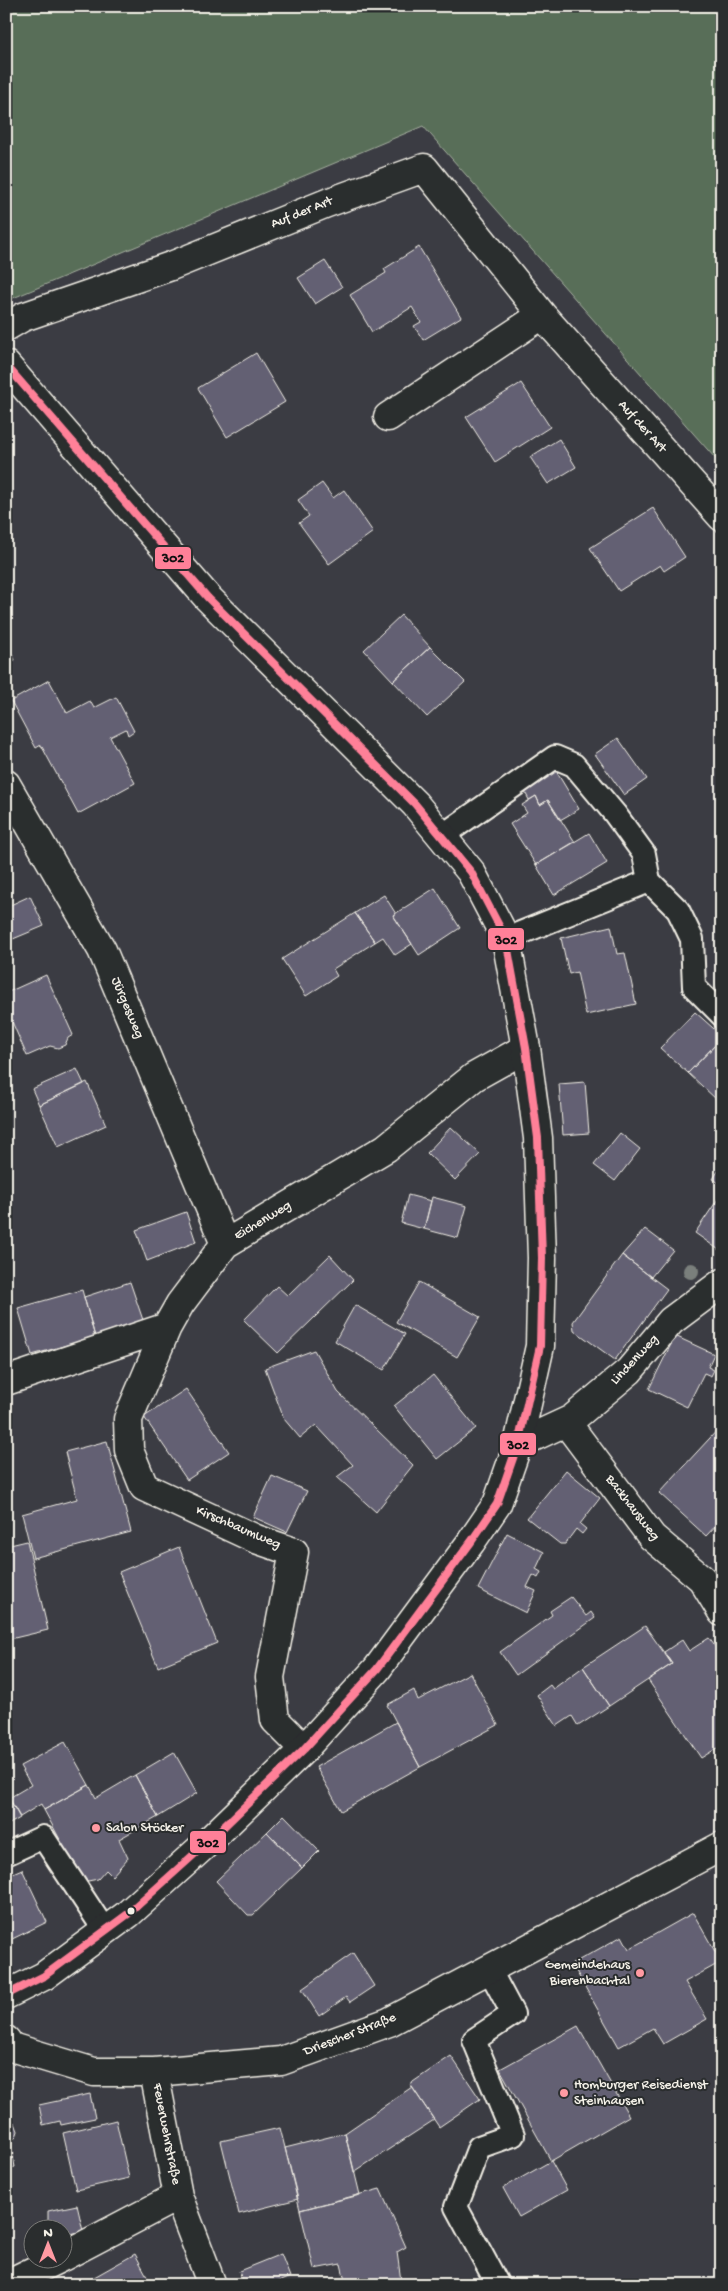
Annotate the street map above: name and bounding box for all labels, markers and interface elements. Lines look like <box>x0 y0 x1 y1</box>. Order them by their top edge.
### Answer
street label: Auf der Art <box>269 192 337 233</box>
street label: Auf der Art <box>614 397 671 458</box>
line badge: 302 <box>154 546 192 570</box>
text: 302 <box>161 551 184 568</box>
line badge: 302 <box>487 927 525 951</box>
text: 302 <box>494 933 517 950</box>
street label: Jürgesweg <box>106 975 148 1041</box>
street label: Eichenweg <box>231 1197 295 1245</box>
street label: Lindenweg <box>607 1331 663 1389</box>
line badge: 302 <box>499 1432 537 1456</box>
text: 302 <box>506 1438 529 1455</box>
street label: Backhausweg <box>600 1471 663 1544</box>
street label: Kirschbaumweg <box>193 1502 283 1554</box>
place label: Salon Stöcker <box>106 1820 184 1837</box>
marker: Salon Stöcker <box>90 1822 102 1834</box>
line badge: 302 <box>189 1830 227 1854</box>
text: 302 <box>196 1836 219 1853</box>
unlabelled marker <box>126 1906 136 1916</box>
place label: Gemeindehaus Bierenbachtal <box>545 1957 631 1990</box>
marker: Gemeindehaus Bierenbachtal <box>634 1967 646 1979</box>
street label: Driescher Straße <box>300 2009 399 2061</box>
place label: Homburger Reisedienst Steinhausen <box>574 2077 709 2110</box>
street label: Feuerwehrstraße <box>148 2081 184 2187</box>
marker: Homburger Reisedienst Steinhausen <box>558 2087 570 2099</box>
north arrow <box>22 2218 72 2268</box>
text: N <box>43 2225 53 2242</box>

